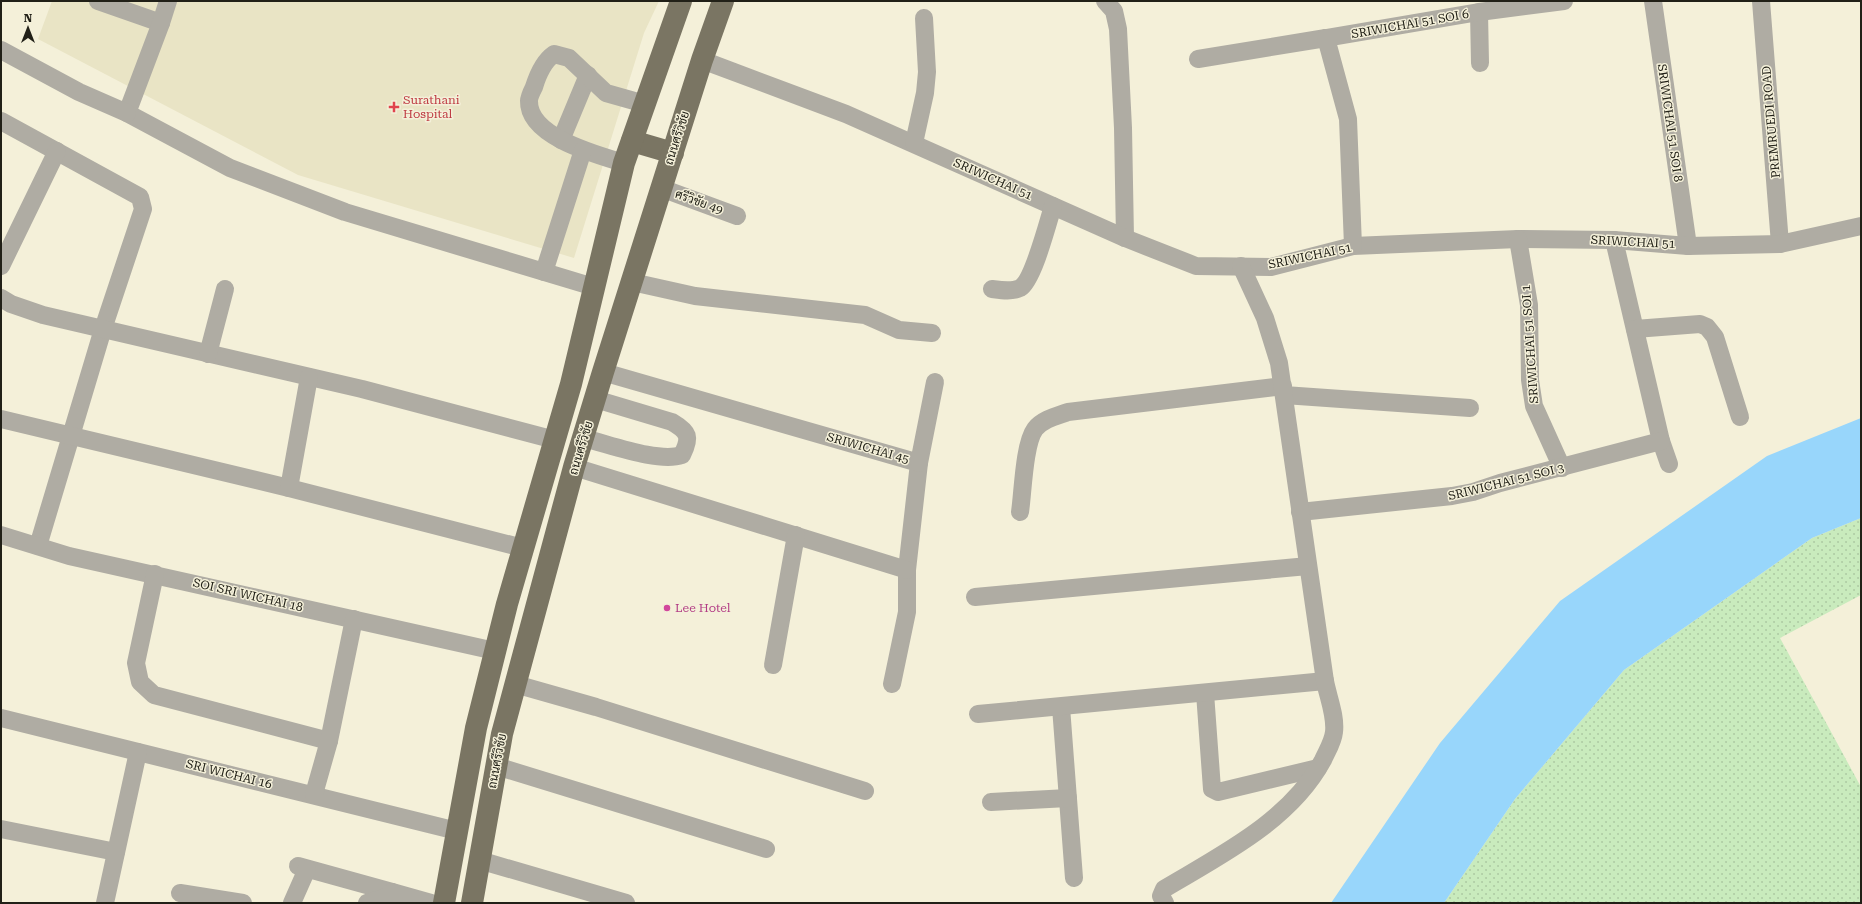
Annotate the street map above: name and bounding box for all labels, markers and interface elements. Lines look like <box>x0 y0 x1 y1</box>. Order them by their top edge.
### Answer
street label: SRIWICHAI 51 SOI 6 <box>1350 7 1470 41</box>
north arrow <box>8 8 48 48</box>
text: N <box>24 12 33 25</box>
street label: SRIWICHAI 51 SOI 8 <box>1655 63 1685 183</box>
street label: PREMRUEDI ROAD <box>1759 65 1783 179</box>
place label: Surathani Hospital <box>403 93 460 121</box>
marker: Surathani Hospital <box>388 101 400 113</box>
street label: ถนนศรีวิชัย <box>661 109 692 167</box>
street label: SRIWICHAI 51 <box>951 155 1035 203</box>
street label: ศรีวิชัย 49 <box>673 186 725 217</box>
street label: SRIWICHAI 51 <box>1590 233 1676 251</box>
street label: SRIWICHAI 51 <box>1267 240 1353 272</box>
street label: SRIWICHAI 51 SOI 1 <box>1519 284 1541 404</box>
street label: ถนนศรีวิชัย <box>565 419 596 477</box>
street label: SRIWICHAI 45 <box>825 430 911 467</box>
street label: SRIWICHAI 51 SOI 3 <box>1447 461 1566 503</box>
street label: SOI SRI WICHAI 18 <box>192 576 305 615</box>
place label: Lee Hotel <box>675 601 731 615</box>
marker: Lee Hotel <box>662 603 672 613</box>
street label: ถนนศรีวิชัย <box>484 732 509 790</box>
street label: SRI WICHAI 16 <box>185 757 274 791</box>

